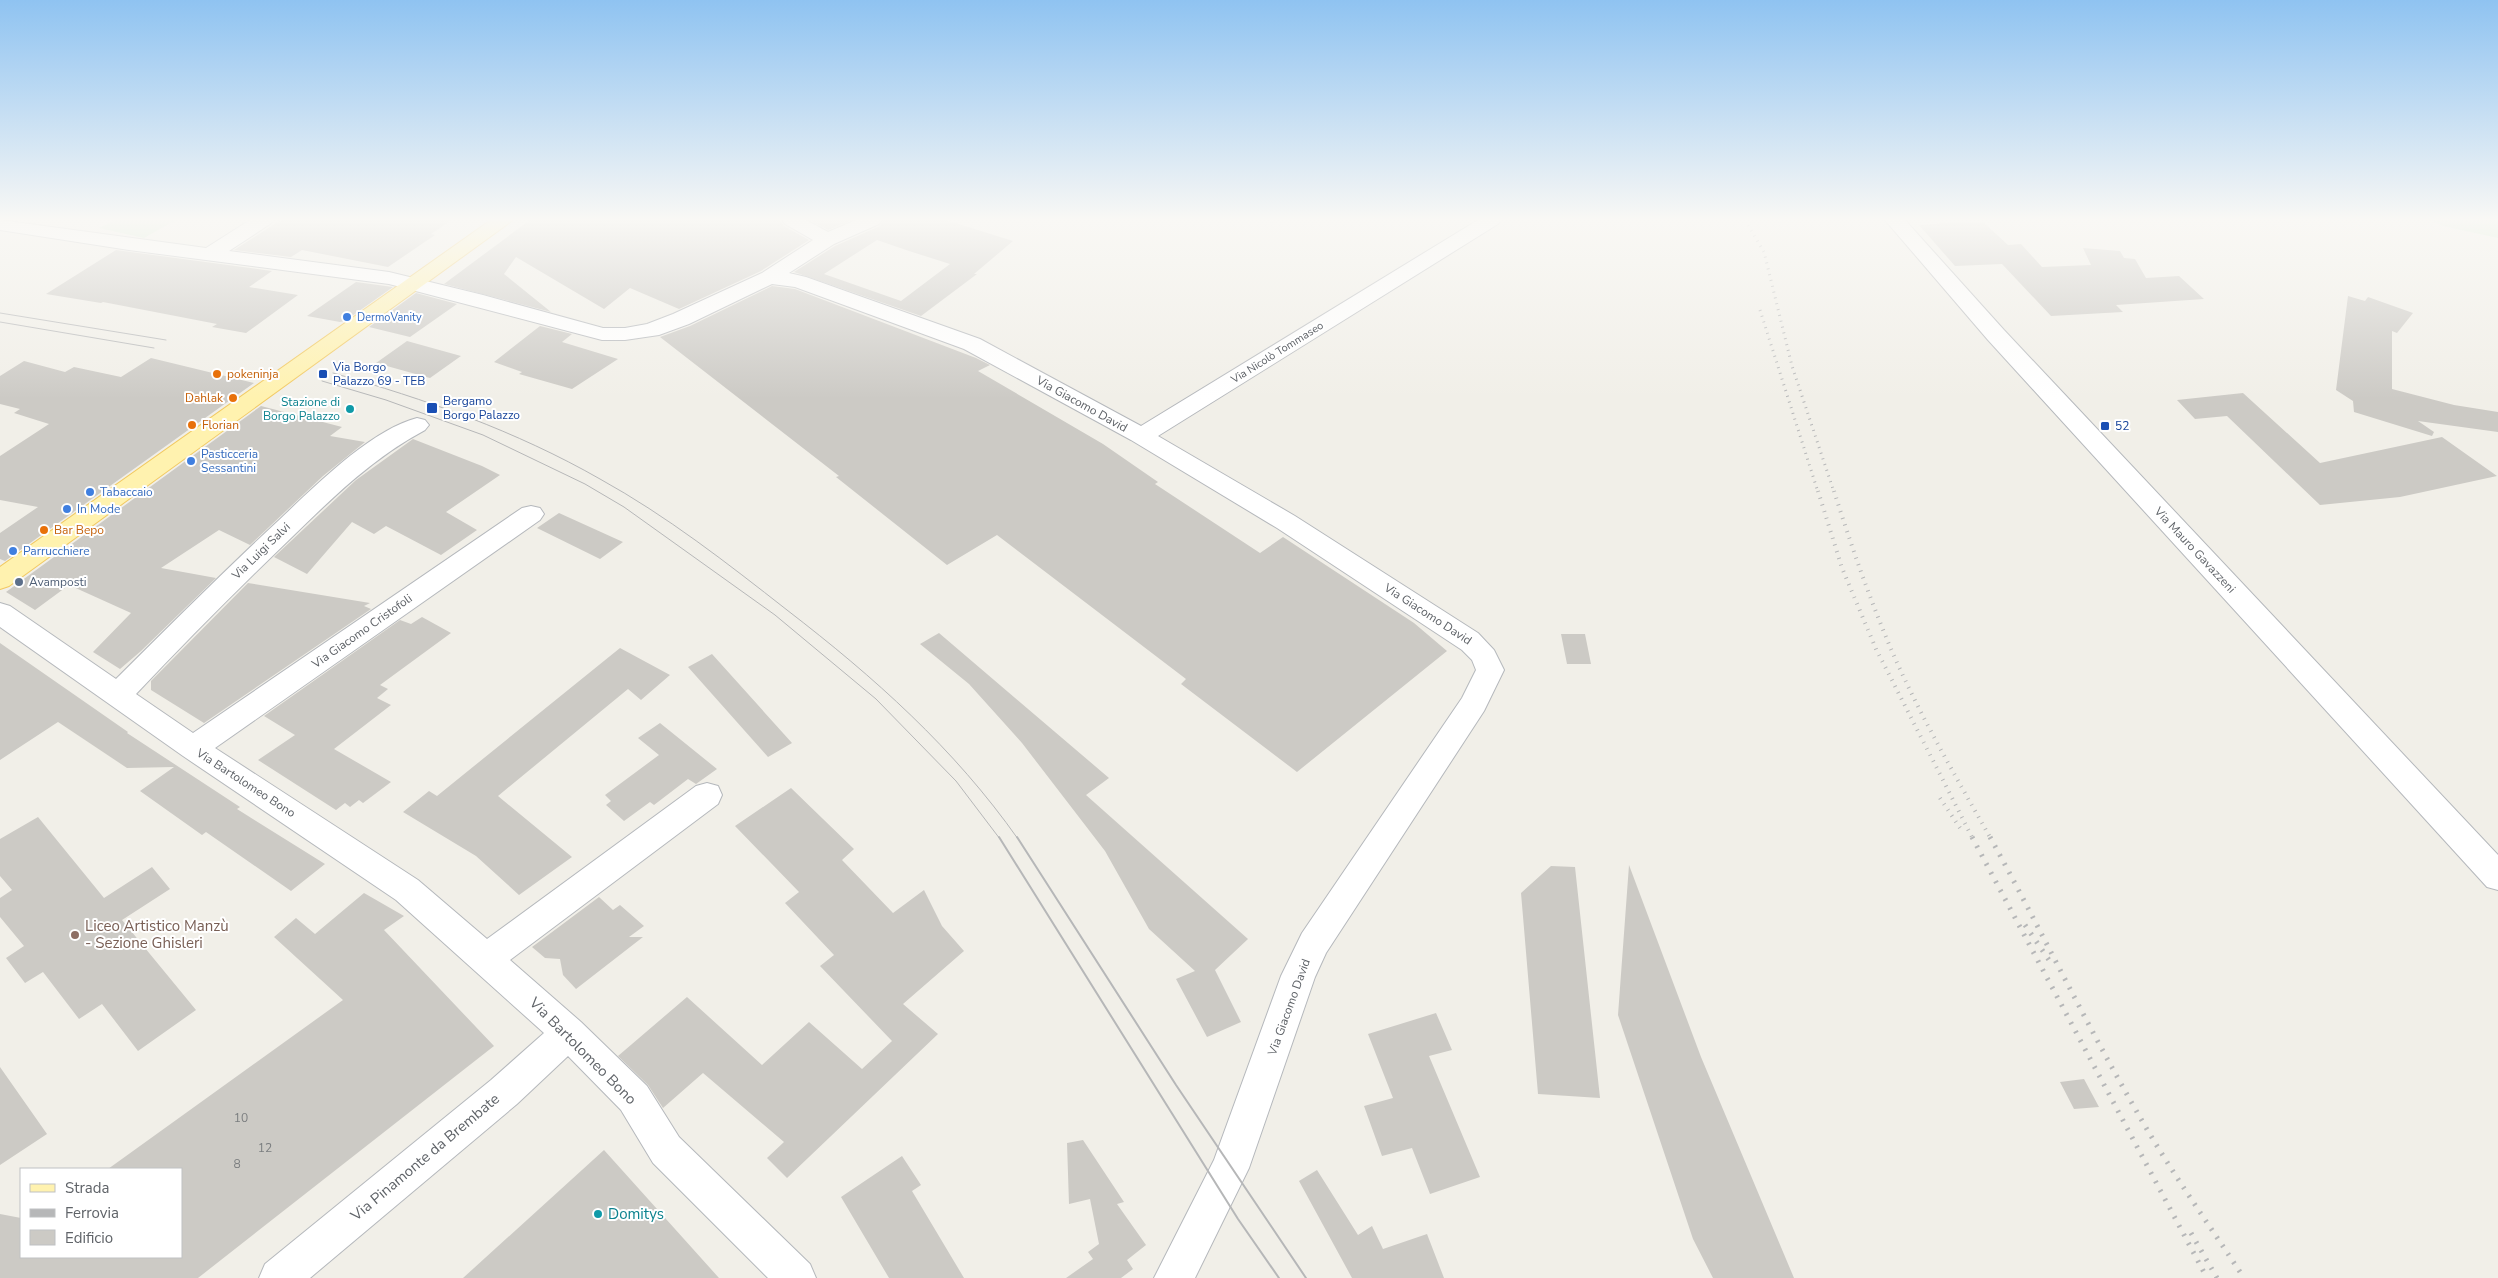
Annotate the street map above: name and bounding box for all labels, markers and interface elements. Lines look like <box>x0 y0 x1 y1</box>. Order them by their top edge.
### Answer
place label: DermoVanity <box>357 310 422 325</box>
marker: DermoVanity <box>341 311 353 323</box>
street label: Via Nicolò Tommaseo <box>1227 318 1326 388</box>
place label: Via Borgo Palazzo 69 - TEB <box>332 359 425 389</box>
place label: pokeninja <box>227 366 279 382</box>
marker: pokeninja <box>211 368 223 380</box>
marker: Via Borgo Palazzo 69 - TEB <box>317 368 329 380</box>
street label: Via Giacomo David <box>1033 372 1130 436</box>
place label: Dahlak <box>185 390 224 406</box>
marker: Dahlak <box>227 392 239 404</box>
place label: Bergamo Borgo Palazzo <box>443 393 520 423</box>
place label: Stazione di Borgo Palazzo <box>263 394 340 424</box>
marker: Bergamo Borgo Palazzo <box>425 401 439 415</box>
marker: Stazione di Borgo Palazzo <box>344 403 356 415</box>
place label: Florian <box>202 417 239 433</box>
place label: 52 <box>2115 418 2129 434</box>
marker: Florian <box>186 419 198 431</box>
marker: 52 <box>2099 420 2111 432</box>
place label: Pasticceria Sessantini <box>201 446 258 476</box>
marker: Pasticceria Sessantini <box>185 455 197 467</box>
place label: Tabaccaio <box>100 484 153 500</box>
marker: Tabaccaio <box>84 486 96 498</box>
place label: In Mode <box>77 501 120 517</box>
marker: In Mode <box>61 503 73 515</box>
street label: Via Mauro Gavazzeni <box>2150 503 2239 596</box>
street label: Via Luigi Salvi <box>228 519 294 584</box>
place label: Bar Bepo <box>54 522 104 538</box>
marker: Bar Bepo <box>38 524 50 536</box>
place label: Parrucchiere <box>23 543 90 559</box>
marker: Parrucchiere <box>7 545 19 557</box>
place label: Avamposti <box>29 574 87 590</box>
marker: Avamposti <box>13 576 25 588</box>
street label: Via Giacomo David <box>1380 579 1475 648</box>
street label: Via Giacomo Cristofoli <box>308 590 415 672</box>
street label: Via Bartolomeo Bono <box>192 744 299 821</box>
place label: Liceo Artistico Manzù - Sezione Ghisleri <box>85 916 229 953</box>
marker: Liceo Artistico Manzù - Sezione Ghisleri <box>69 929 81 941</box>
street label: Via Giacomo David <box>1264 957 1314 1058</box>
street label: Via Bartolomeo Bono <box>524 992 641 1109</box>
street label: Via Pinamonte da Brembate <box>346 1089 504 1226</box>
house number: 10 <box>234 1110 248 1126</box>
house number: 12 <box>258 1140 272 1156</box>
house number: 8 <box>233 1156 241 1172</box>
legend <box>20 1168 182 1258</box>
text: Strada <box>65 1178 109 1198</box>
text: Ferrovia <box>65 1203 119 1223</box>
place label: Domitys <box>608 1204 664 1224</box>
marker: Domitys <box>592 1208 604 1220</box>
text: Edificio <box>65 1228 113 1248</box>

